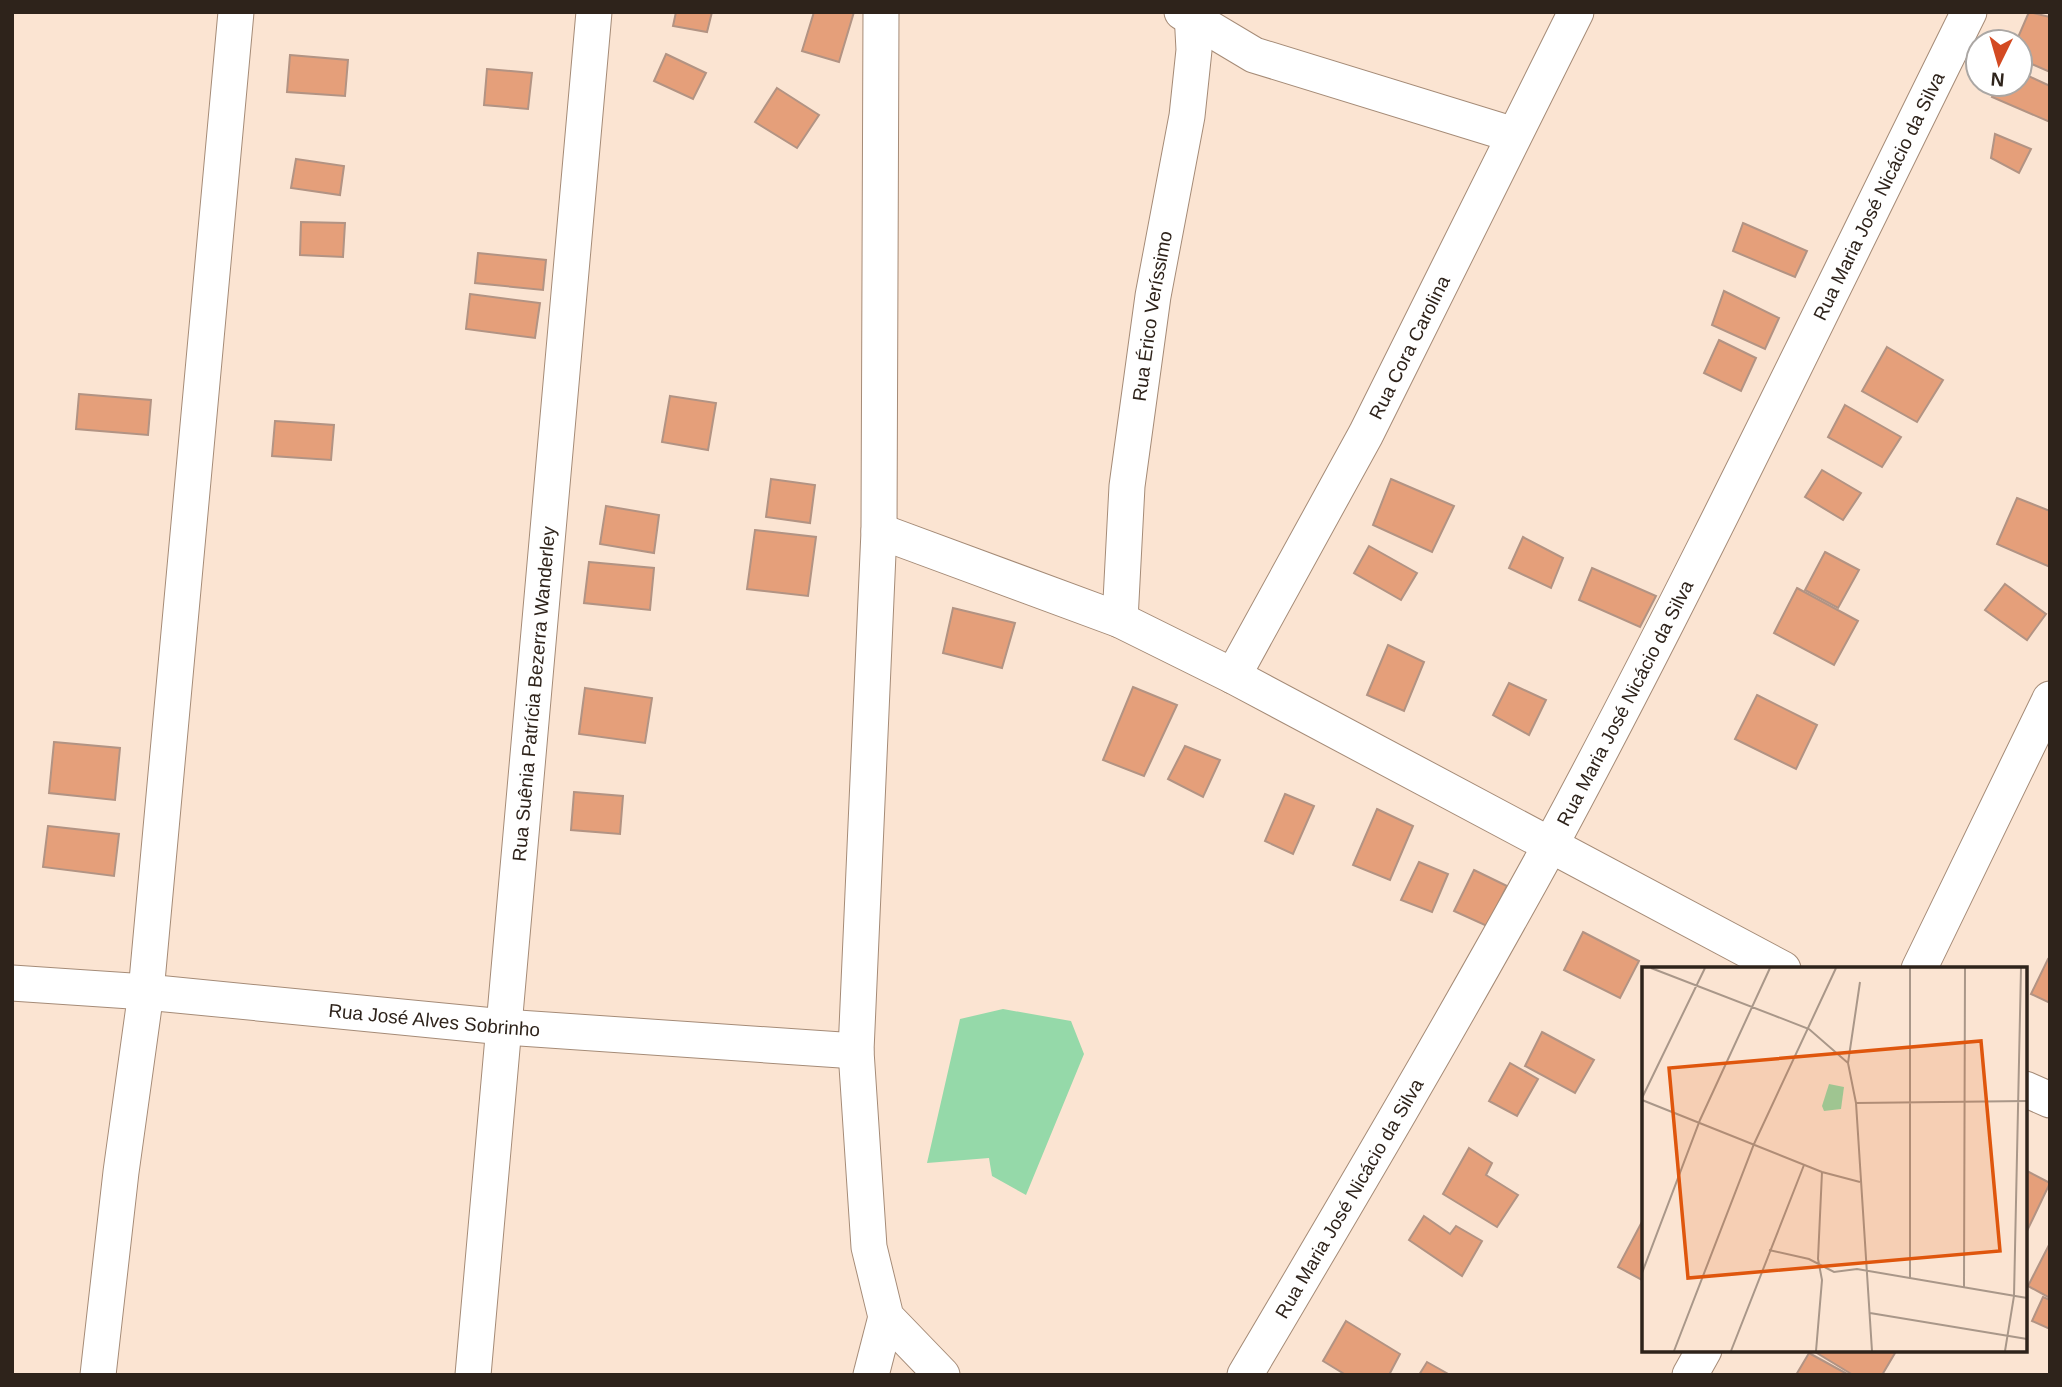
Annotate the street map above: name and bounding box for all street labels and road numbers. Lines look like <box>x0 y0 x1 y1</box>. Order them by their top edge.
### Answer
street label: Rua Maria José Nicácio da Silva <box>1809 68 1948 323</box>
street label: Rua Érico Veríssimo <box>1128 229 1176 403</box>
street label: Rua Cora Carolina <box>1365 272 1454 422</box>
street label: Rua Suênia Patrícia Bezerra Wanderley <box>508 525 559 862</box>
street label: Rua Maria José Nicácio da Silva <box>1552 576 1697 829</box>
street label: Rua José Alves Sobrinho <box>328 999 541 1040</box>
street label: Rua Maria José Nicácio da Silva <box>1271 1074 1427 1322</box>

